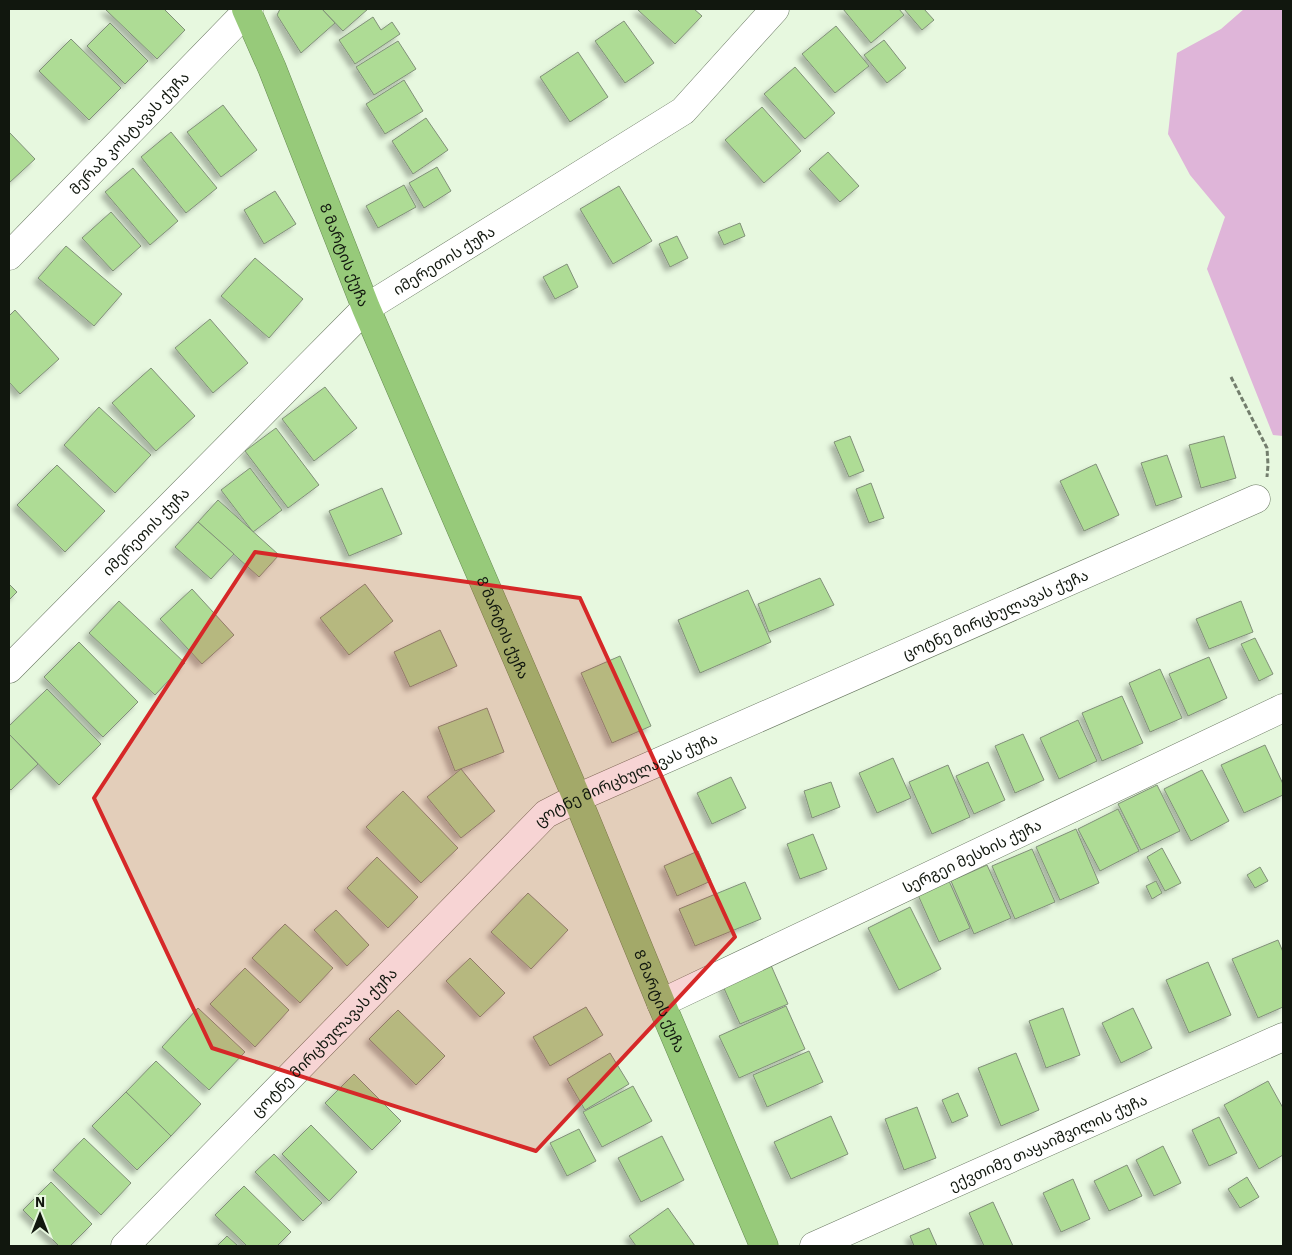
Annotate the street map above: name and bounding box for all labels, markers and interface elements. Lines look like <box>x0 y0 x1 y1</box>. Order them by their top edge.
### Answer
street label: მერაბ კოსტავას ქუჩა <box>65 67 193 198</box>
street label: 8 მარტის ქუჩა <box>316 200 374 309</box>
street label: იმერეთის ქუჩა <box>389 221 498 299</box>
street label: იმერეთის ქუჩა <box>98 483 193 579</box>
street label: ცოტნე მირცხულავას ქუჩა <box>899 565 1091 663</box>
street label: 8 მარტის ქუჩა <box>473 573 534 682</box>
street label: ცოტნე მირცხულავას ქუჩა <box>530 728 720 830</box>
street label: სერგეი მესხის ქუჩა <box>899 815 1044 897</box>
street label: 8 მარტის ქუჩა <box>631 947 690 1055</box>
street label: ცოტნე მირცხულავას ქუჩა <box>247 963 401 1120</box>
street label: ექვთიმე თაყაიშვილის ქუჩა <box>946 1089 1150 1194</box>
north arrow <box>15 1190 65 1240</box>
text: N <box>35 1193 45 1211</box>

